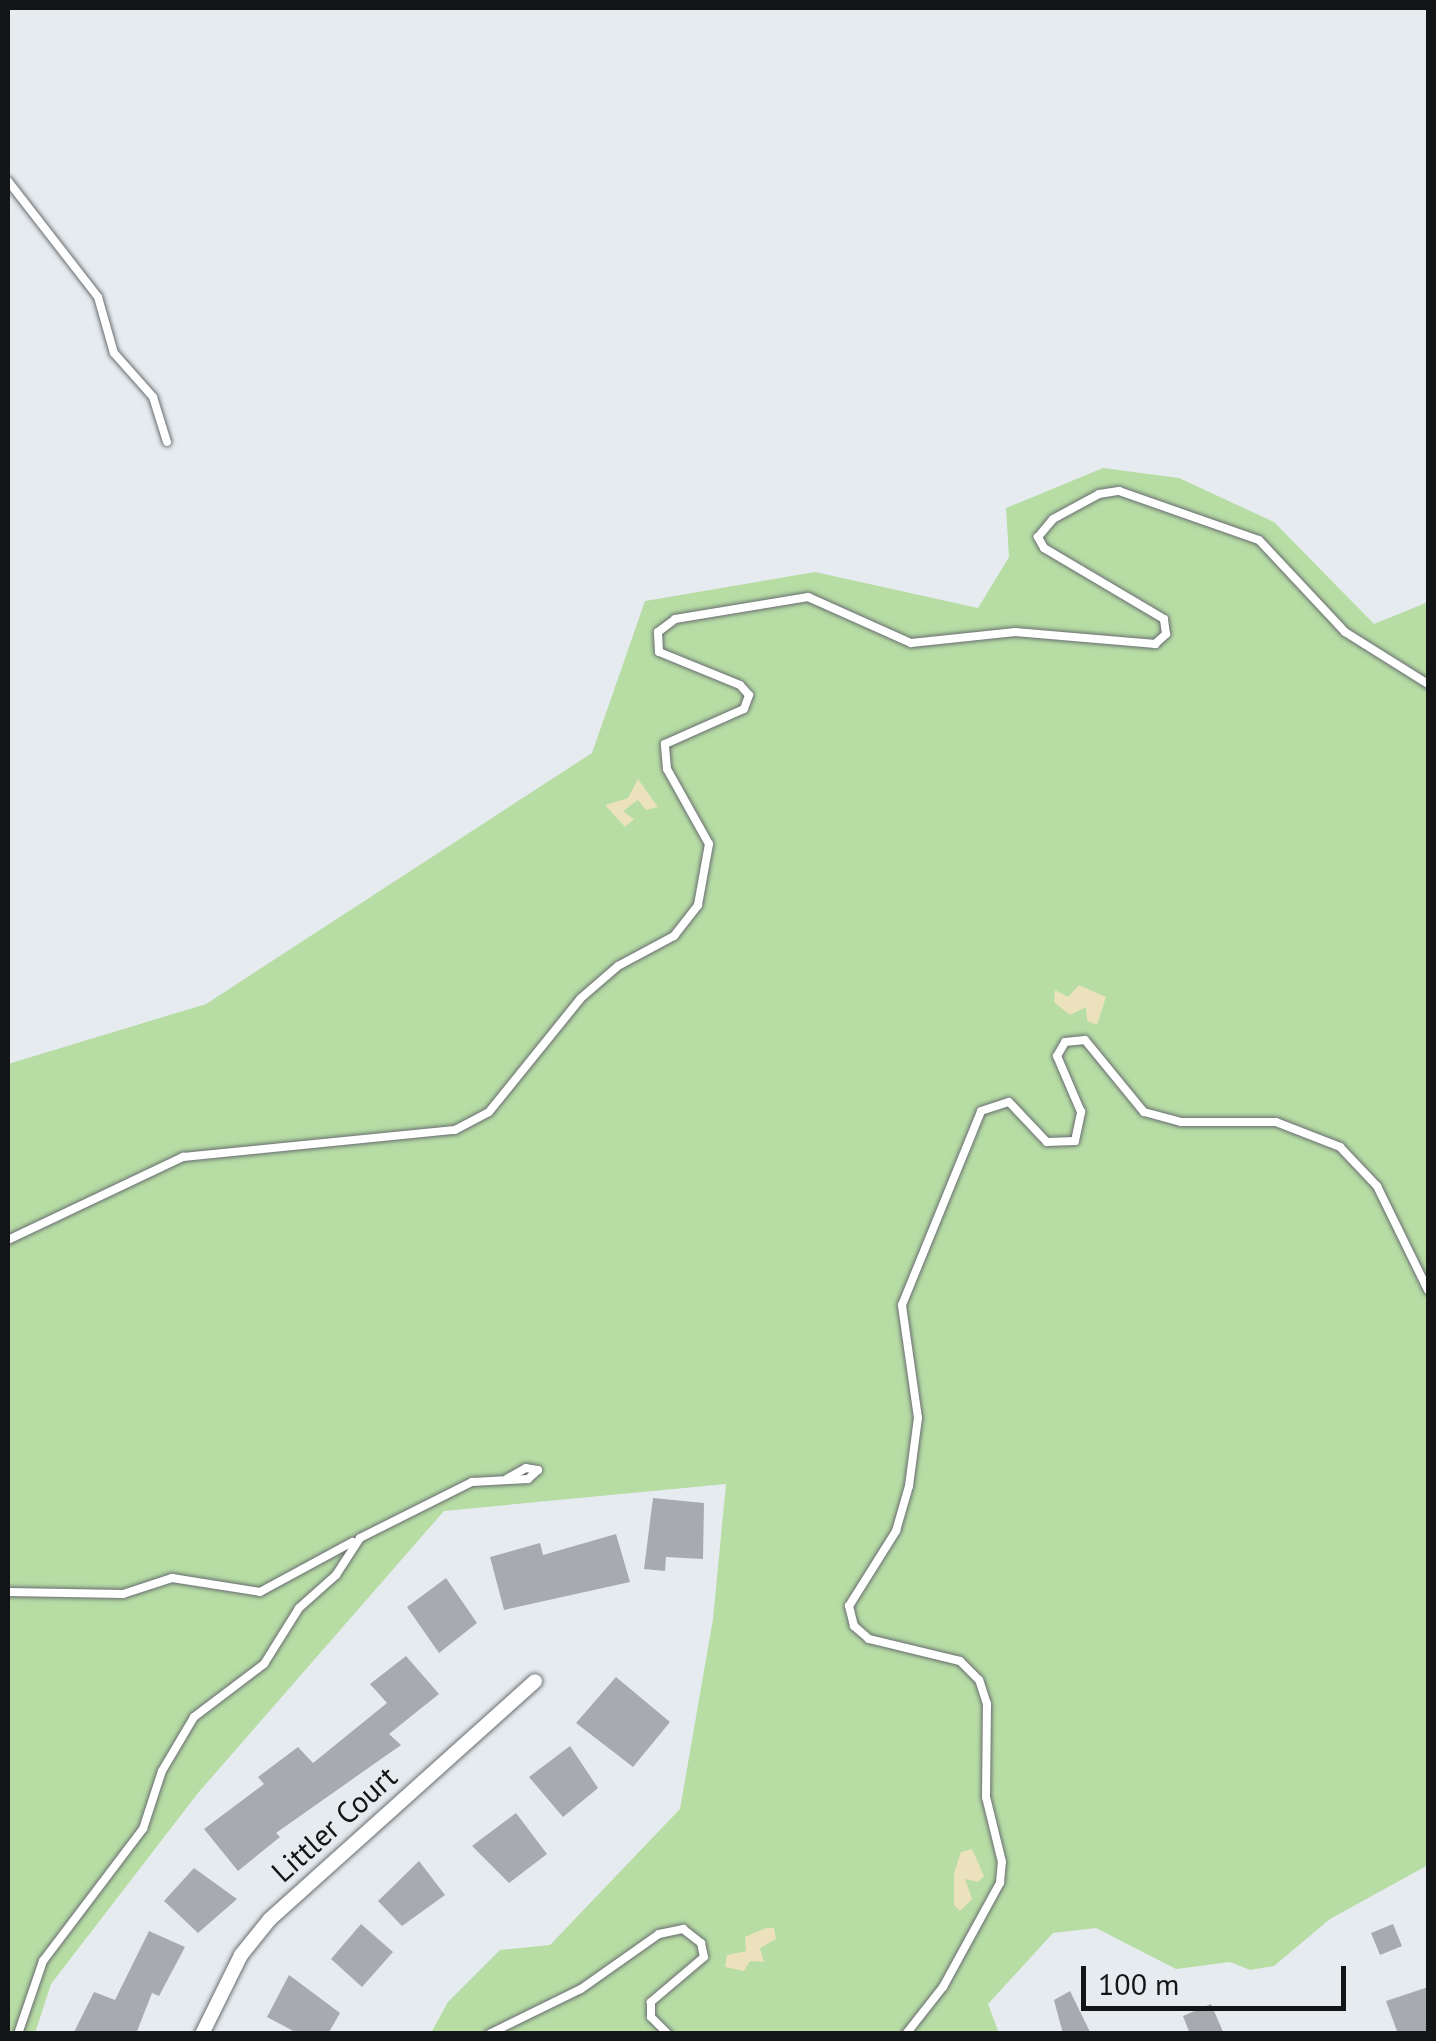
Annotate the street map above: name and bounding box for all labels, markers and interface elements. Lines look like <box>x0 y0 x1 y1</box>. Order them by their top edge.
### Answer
street label: Littler Court <box>264 1759 404 1889</box>
scale bar <box>1086 1946 1351 2008</box>
text: 100 m <box>1098 1964 1179 2003</box>

